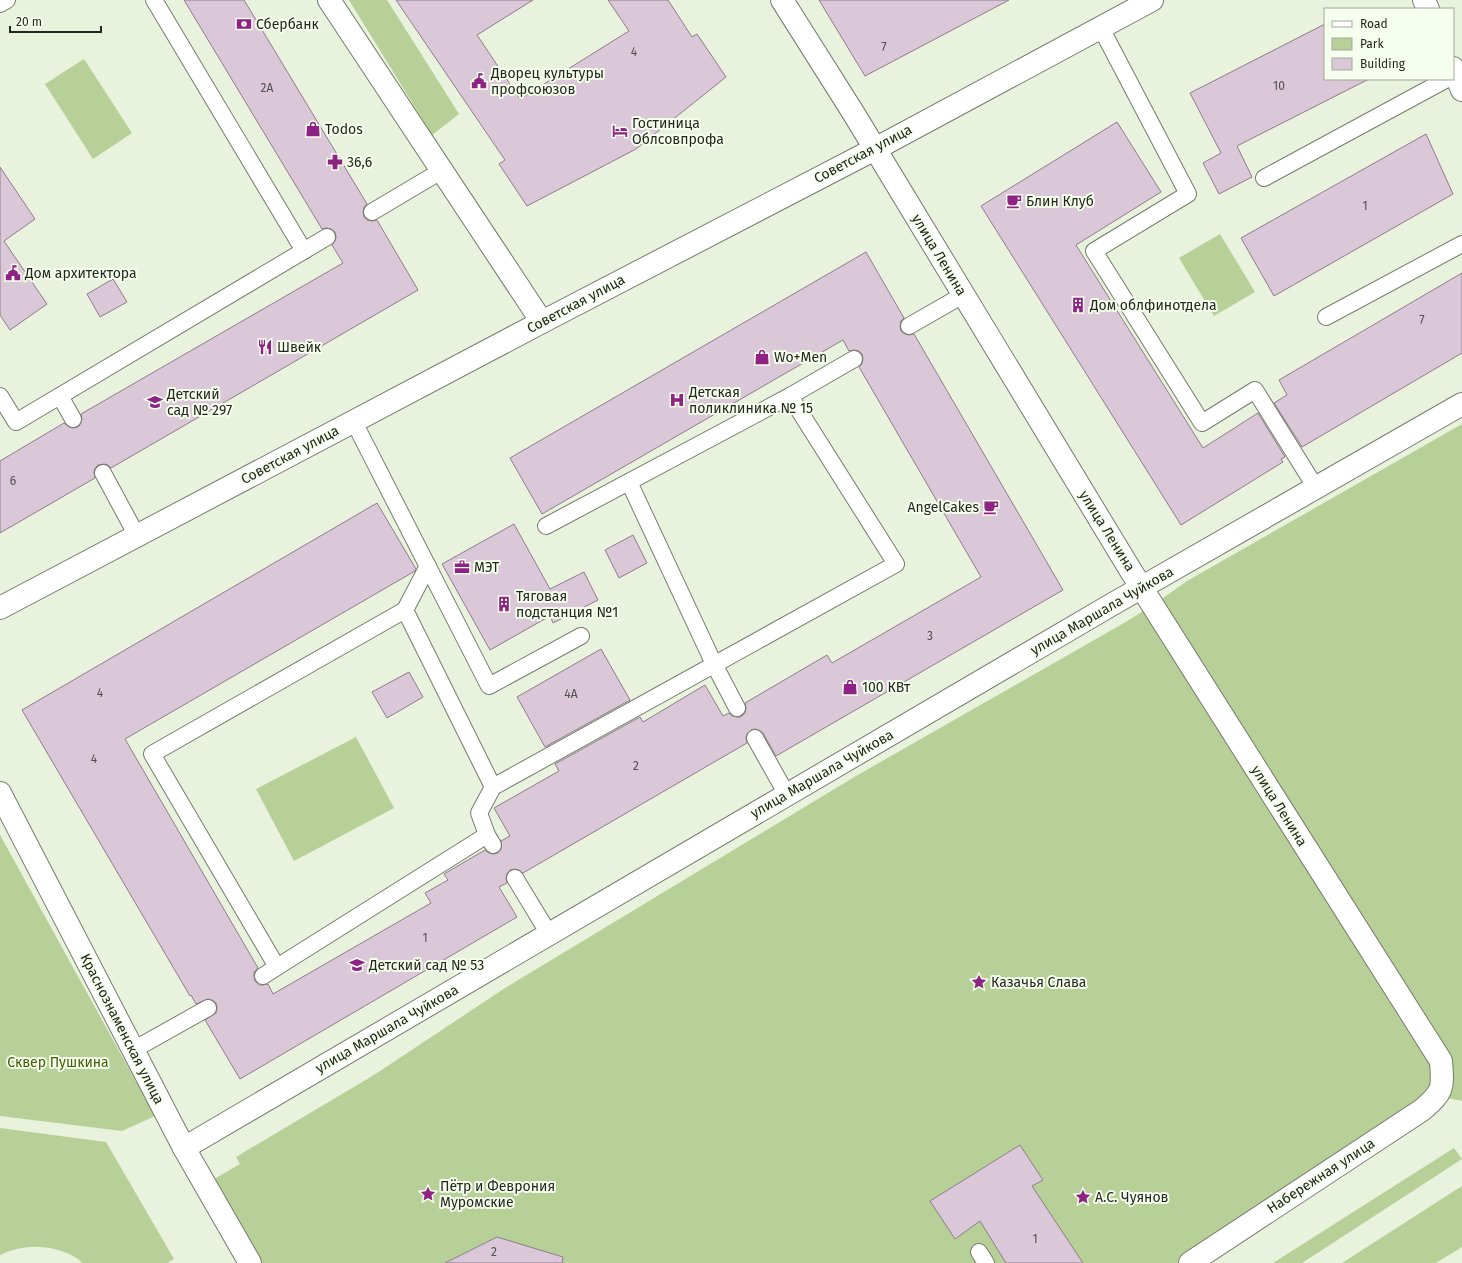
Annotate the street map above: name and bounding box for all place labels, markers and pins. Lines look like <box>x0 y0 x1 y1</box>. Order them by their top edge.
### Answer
bank icon: Сбербанк <box>235 15 253 33</box>
place label: Сбербанк <box>256 16 320 33</box>
place label: Дворец культуры профсоюзов <box>490 65 604 98</box>
public building icon: Дворец культуры профсоюзов <box>470 72 488 90</box>
place label: Гостиница Облсовпрофа <box>632 115 724 148</box>
shop icon: Todos <box>304 120 322 138</box>
place label: Todos <box>325 121 363 138</box>
hotel icon: Гостиница Облсовпрофа <box>611 122 629 140</box>
pharmacy icon: 36,6 <box>326 153 344 171</box>
place label: 36,6 <box>347 154 372 171</box>
cafe icon: Блин Клуб <box>1005 192 1023 210</box>
place label: Блин Клуб <box>1026 193 1094 210</box>
public building icon: Дом архитектора <box>4 264 22 282</box>
place label: Дом архитектора <box>24 265 137 282</box>
building icon: Дом облфинотдела <box>1069 296 1087 314</box>
place label: Дом облфинотдела <box>1089 297 1217 314</box>
restaurant icon: Швейк <box>256 338 274 356</box>
place label: Швейк <box>277 339 322 356</box>
shop icon: Wo+Men <box>753 348 771 366</box>
place label: Wo+Men <box>774 349 827 366</box>
place label: Детская поликлиника № 15 <box>688 384 813 417</box>
place label: Детский сад № 297 <box>166 386 232 419</box>
hospital icon: Детская поликлиника № 15 <box>668 391 686 409</box>
school or university icon: Детский сад № 297 <box>146 393 164 411</box>
cafe icon: AngelCakes <box>982 498 1000 516</box>
place label: AngelCakes <box>907 499 979 516</box>
office icon: МЭТ <box>453 558 471 576</box>
place label: МЭТ <box>474 559 500 576</box>
place label: Тяговая подстанция №1 <box>516 588 618 621</box>
building icon: Тяговая подстанция №1 <box>495 595 513 613</box>
shop icon: 100 КВт <box>841 678 859 696</box>
place label: 100 КВт <box>862 679 911 696</box>
school or university icon: Детский сад № 53 <box>348 956 366 974</box>
place label: Детский сад № 53 <box>368 957 484 974</box>
place icon: Казачья Слава <box>970 973 988 991</box>
place label: Казачья Слава <box>991 974 1086 991</box>
place label: Пётр и Феврония Муромские <box>440 1178 555 1211</box>
place icon: Пётр и Феврония Муромские <box>419 1185 437 1203</box>
place icon: А.С. Чуянов <box>1074 1188 1092 1206</box>
place label: А.С. Чуянов <box>1095 1189 1169 1206</box>

